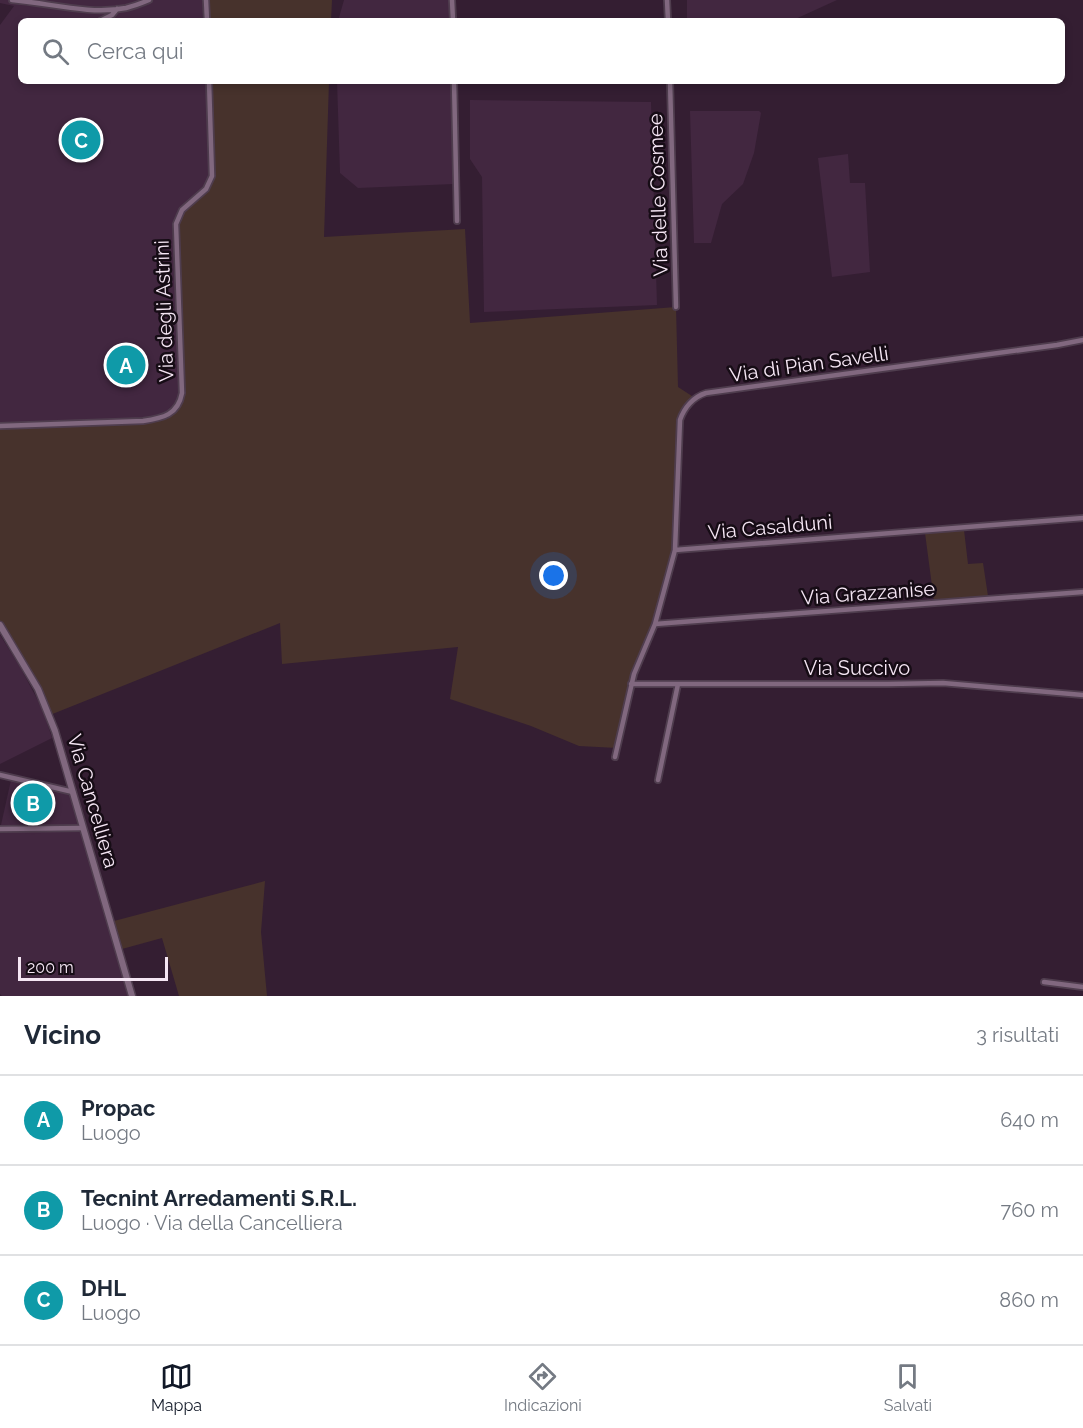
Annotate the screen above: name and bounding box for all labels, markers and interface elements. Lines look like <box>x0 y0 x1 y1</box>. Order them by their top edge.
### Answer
search box <box>18 18 1065 84</box>
icon: search <box>39 35 72 68</box>
text: Cerca qui <box>87 38 184 64</box>
street label: Via delle Cosmee <box>643 113 673 277</box>
pin: C <box>62 118 100 162</box>
street label: Via degli Astrini <box>150 240 178 382</box>
street label: Via di Pian Savelli <box>728 341 890 387</box>
pin: A <box>106 342 146 388</box>
street label: Via Casalduni <box>707 510 833 544</box>
your location <box>539 561 568 590</box>
street label: Via Grazzanise <box>800 576 936 610</box>
street label: Via Succivo <box>804 656 910 680</box>
street label: Via Cancelliera <box>62 732 124 870</box>
pin: B <box>14 780 52 826</box>
scale bar <box>18 954 168 982</box>
text: 200 m <box>27 958 74 977</box>
text: Vicino <box>24 1020 101 1050</box>
text: 3 risultati <box>976 1023 1059 1047</box>
text: Propac <box>81 1095 155 1121</box>
text: A <box>37 1108 50 1132</box>
text: 640 m <box>1000 1108 1059 1132</box>
text: Luogo <box>81 1121 141 1145</box>
text: Tecnint Arredamenti S.R.L. <box>81 1185 357 1211</box>
text: B <box>37 1198 50 1222</box>
text: 760 m <box>1001 1198 1059 1222</box>
text: Luogo · Via della Cancelliera <box>81 1211 343 1235</box>
text: DHL <box>81 1275 126 1301</box>
text: C <box>37 1288 50 1312</box>
text: 860 m <box>999 1288 1059 1312</box>
text: Luogo <box>81 1301 141 1325</box>
tab: Mappa <box>151 1360 202 1415</box>
tab: Indicazioni <box>504 1360 582 1415</box>
tab: Salvati <box>884 1360 932 1415</box>

